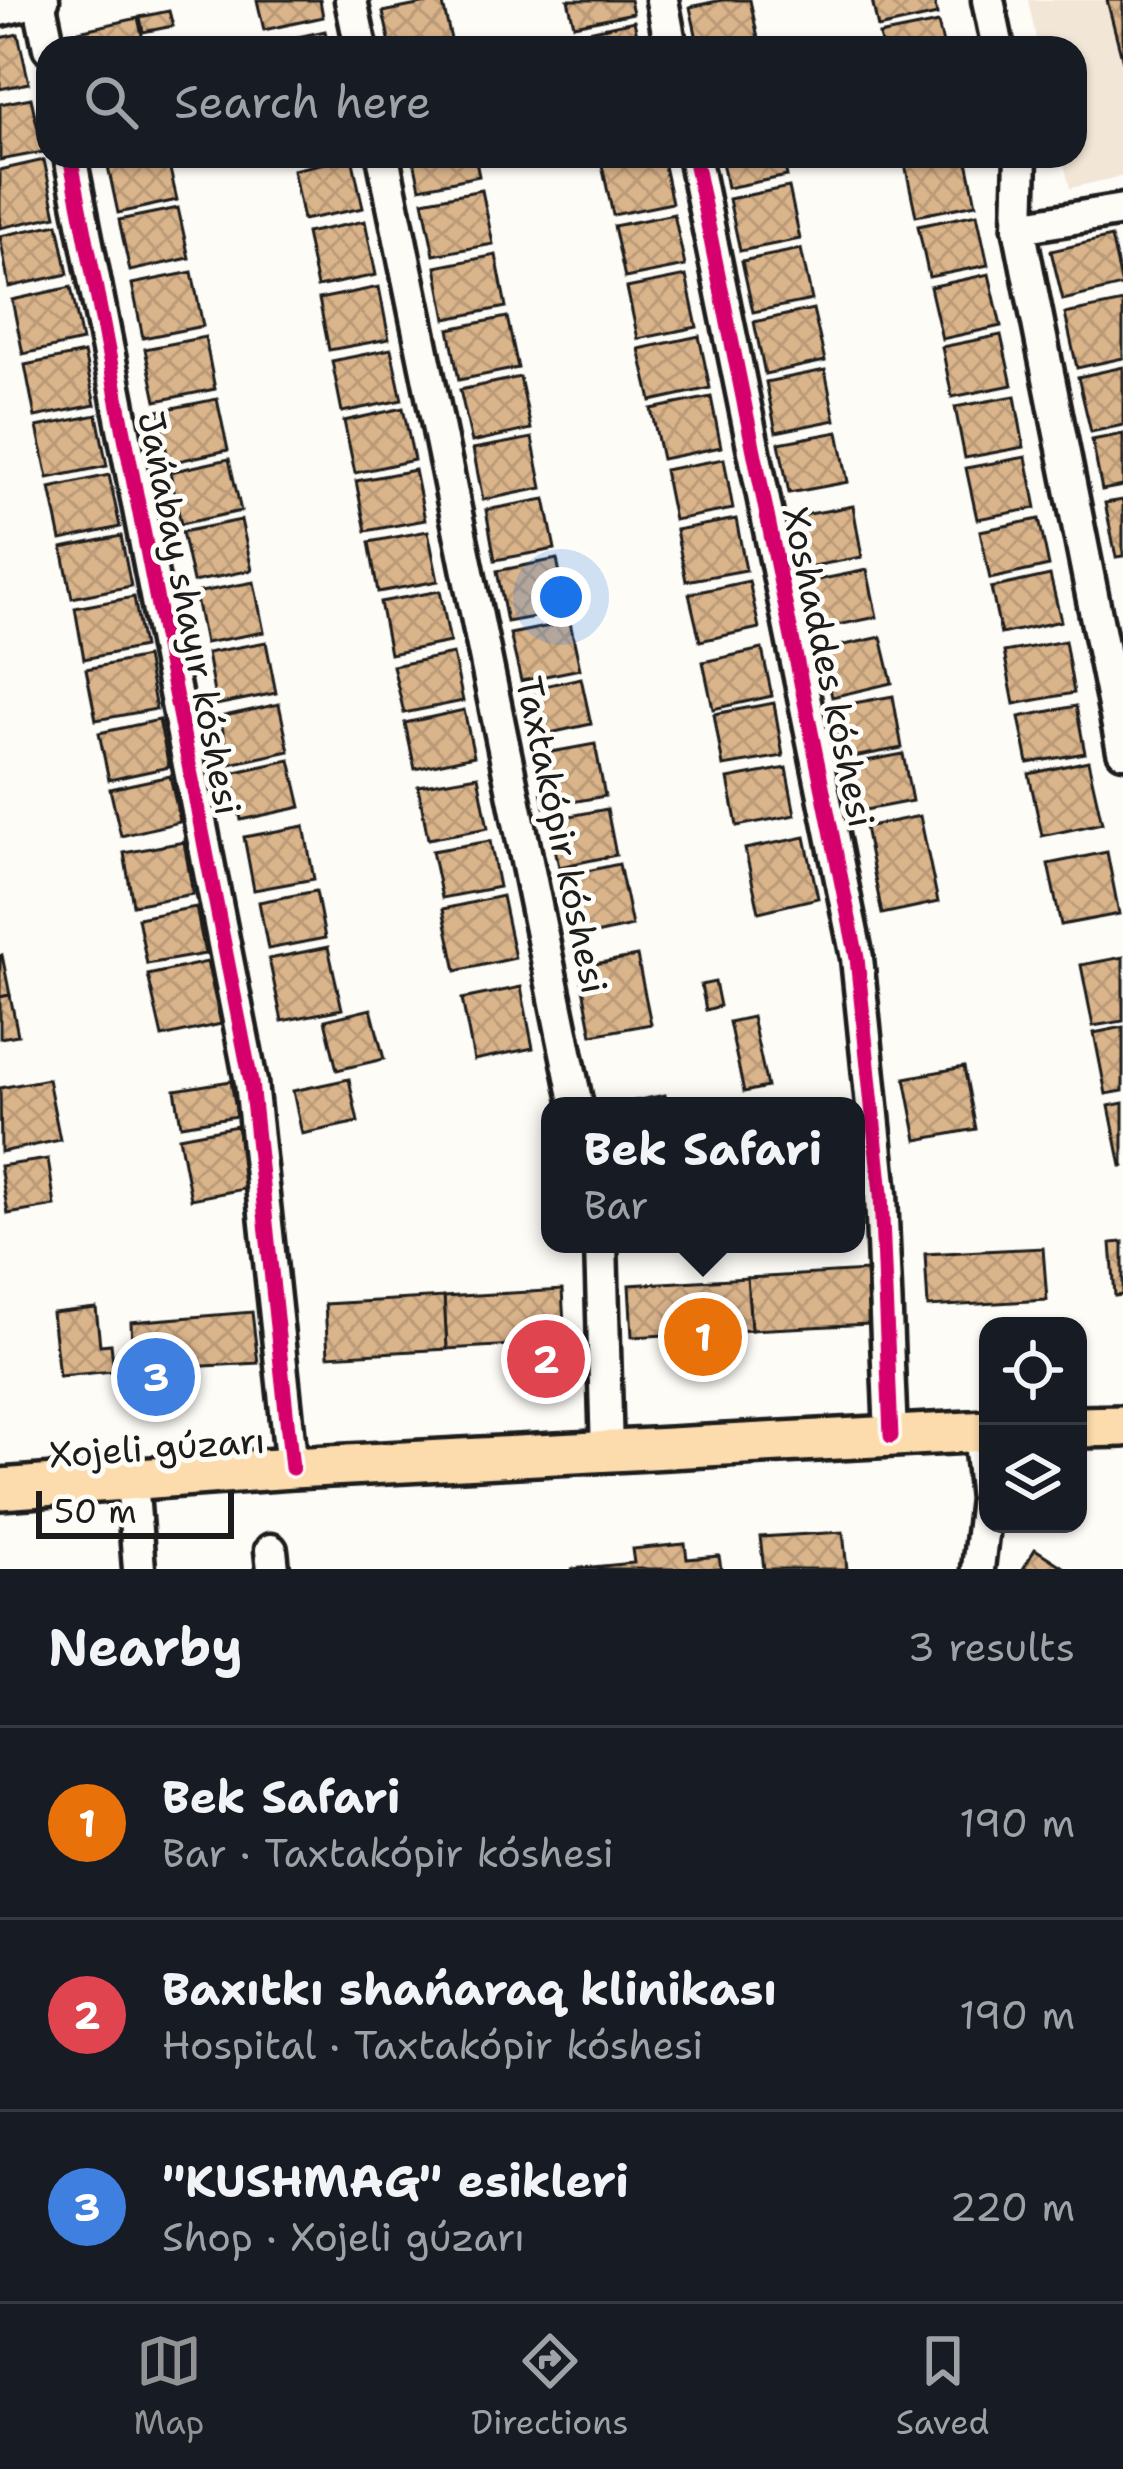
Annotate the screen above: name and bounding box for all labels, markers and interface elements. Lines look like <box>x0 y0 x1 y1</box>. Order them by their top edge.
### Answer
search box <box>36 36 1087 168</box>
icon: search <box>78 69 144 135</box>
text: Search here <box>174 72 431 132</box>
street label: Jańabay shayır kóshesi <box>126 407 253 819</box>
street label: Xoshaddes kóshesi <box>771 502 886 832</box>
your location <box>531 567 591 627</box>
street label: Taxtakópir kóshesi <box>504 672 619 998</box>
popup <box>541 1097 865 1253</box>
text: Bek Safari <box>584 1119 822 1179</box>
text: Bar <box>584 1179 648 1231</box>
pin: 1 <box>664 1292 742 1382</box>
pin: 2 <box>507 1314 585 1404</box>
map controls <box>979 1317 1087 1533</box>
button: locate <box>979 1317 1087 1425</box>
pin: 3 <box>117 1332 195 1422</box>
street label: Xojeli gúzarı <box>47 1416 267 1479</box>
button: layers <box>979 1425 1087 1533</box>
scale bar <box>36 1485 234 1538</box>
text: 50 m <box>54 1489 137 1534</box>
text: Nearby <box>48 1613 243 1681</box>
text: 3 results <box>908 1621 1075 1673</box>
text: Bek Safari <box>162 1767 401 1827</box>
text: 1 <box>78 1797 96 1849</box>
text: 190 m <box>959 1797 1075 1849</box>
text: Bar · Taxtakópir kóshesi <box>162 1827 614 1879</box>
text: Baxıtkı shańaraq klinikası <box>162 1959 777 2019</box>
text: 2 <box>73 1989 101 2041</box>
text: 190 m <box>959 1989 1075 2041</box>
text: Hospital · Taxtakópir kóshesi <box>162 2019 703 2071</box>
text: "KUSHMAG" esikleri <box>162 2151 629 2211</box>
text: 3 <box>73 2181 101 2233</box>
text: 220 m <box>949 2181 1075 2233</box>
text: Shop · Xojeli gúzarı <box>162 2211 525 2263</box>
tab: Map <box>134 2328 204 2445</box>
tab: Directions <box>471 2328 629 2445</box>
tab: Saved <box>896 2328 989 2445</box>

